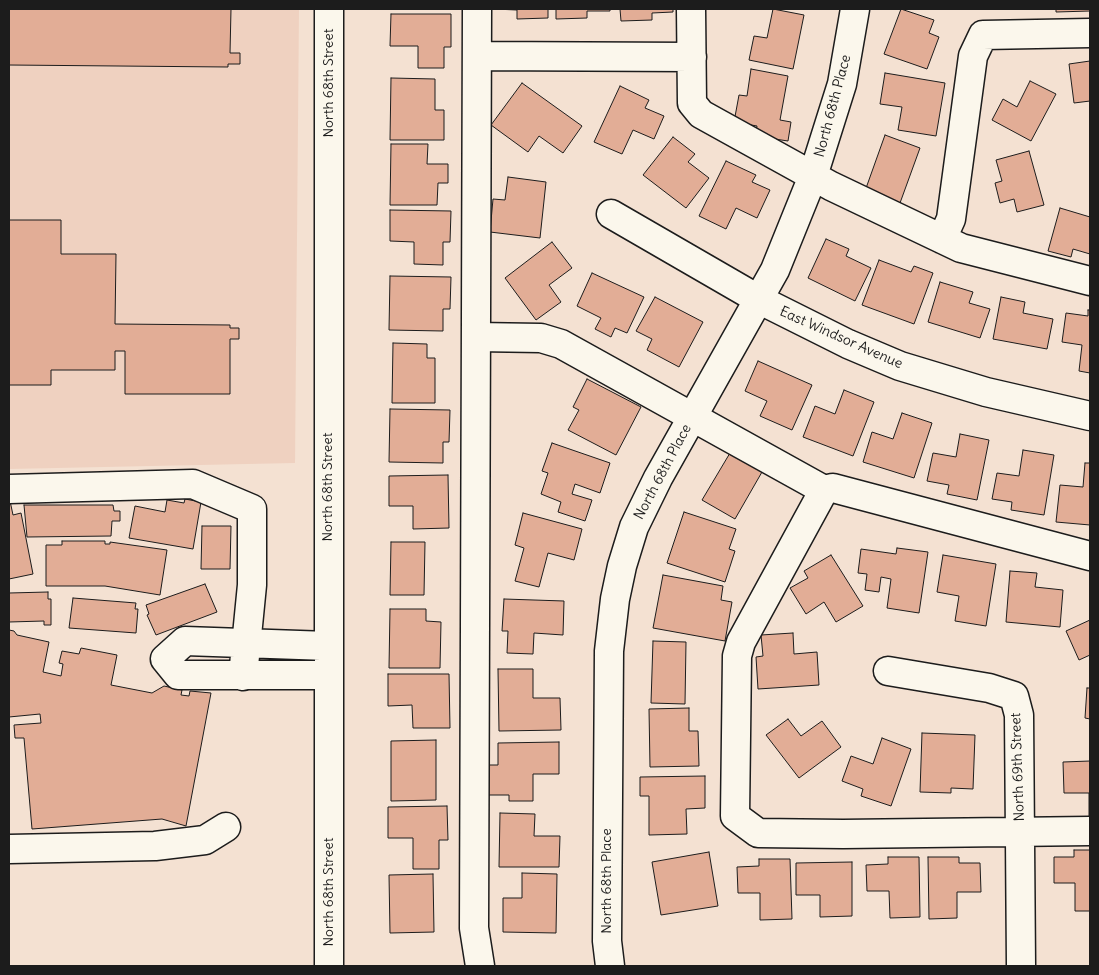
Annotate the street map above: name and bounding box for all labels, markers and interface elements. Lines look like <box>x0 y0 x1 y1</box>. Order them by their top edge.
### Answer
street label: North 68th Street <box>321 29 337 137</box>
street label: North 68th Place <box>811 53 855 159</box>
street label: East Windsor Avenue <box>777 303 905 373</box>
street label: North 68th Place <box>631 422 695 522</box>
street label: North 68th Street <box>320 433 336 541</box>
street label: North 69th Street <box>1008 712 1028 822</box>
street label: North 68th Place <box>599 828 615 934</box>
street label: North 68th Street <box>321 838 337 946</box>

